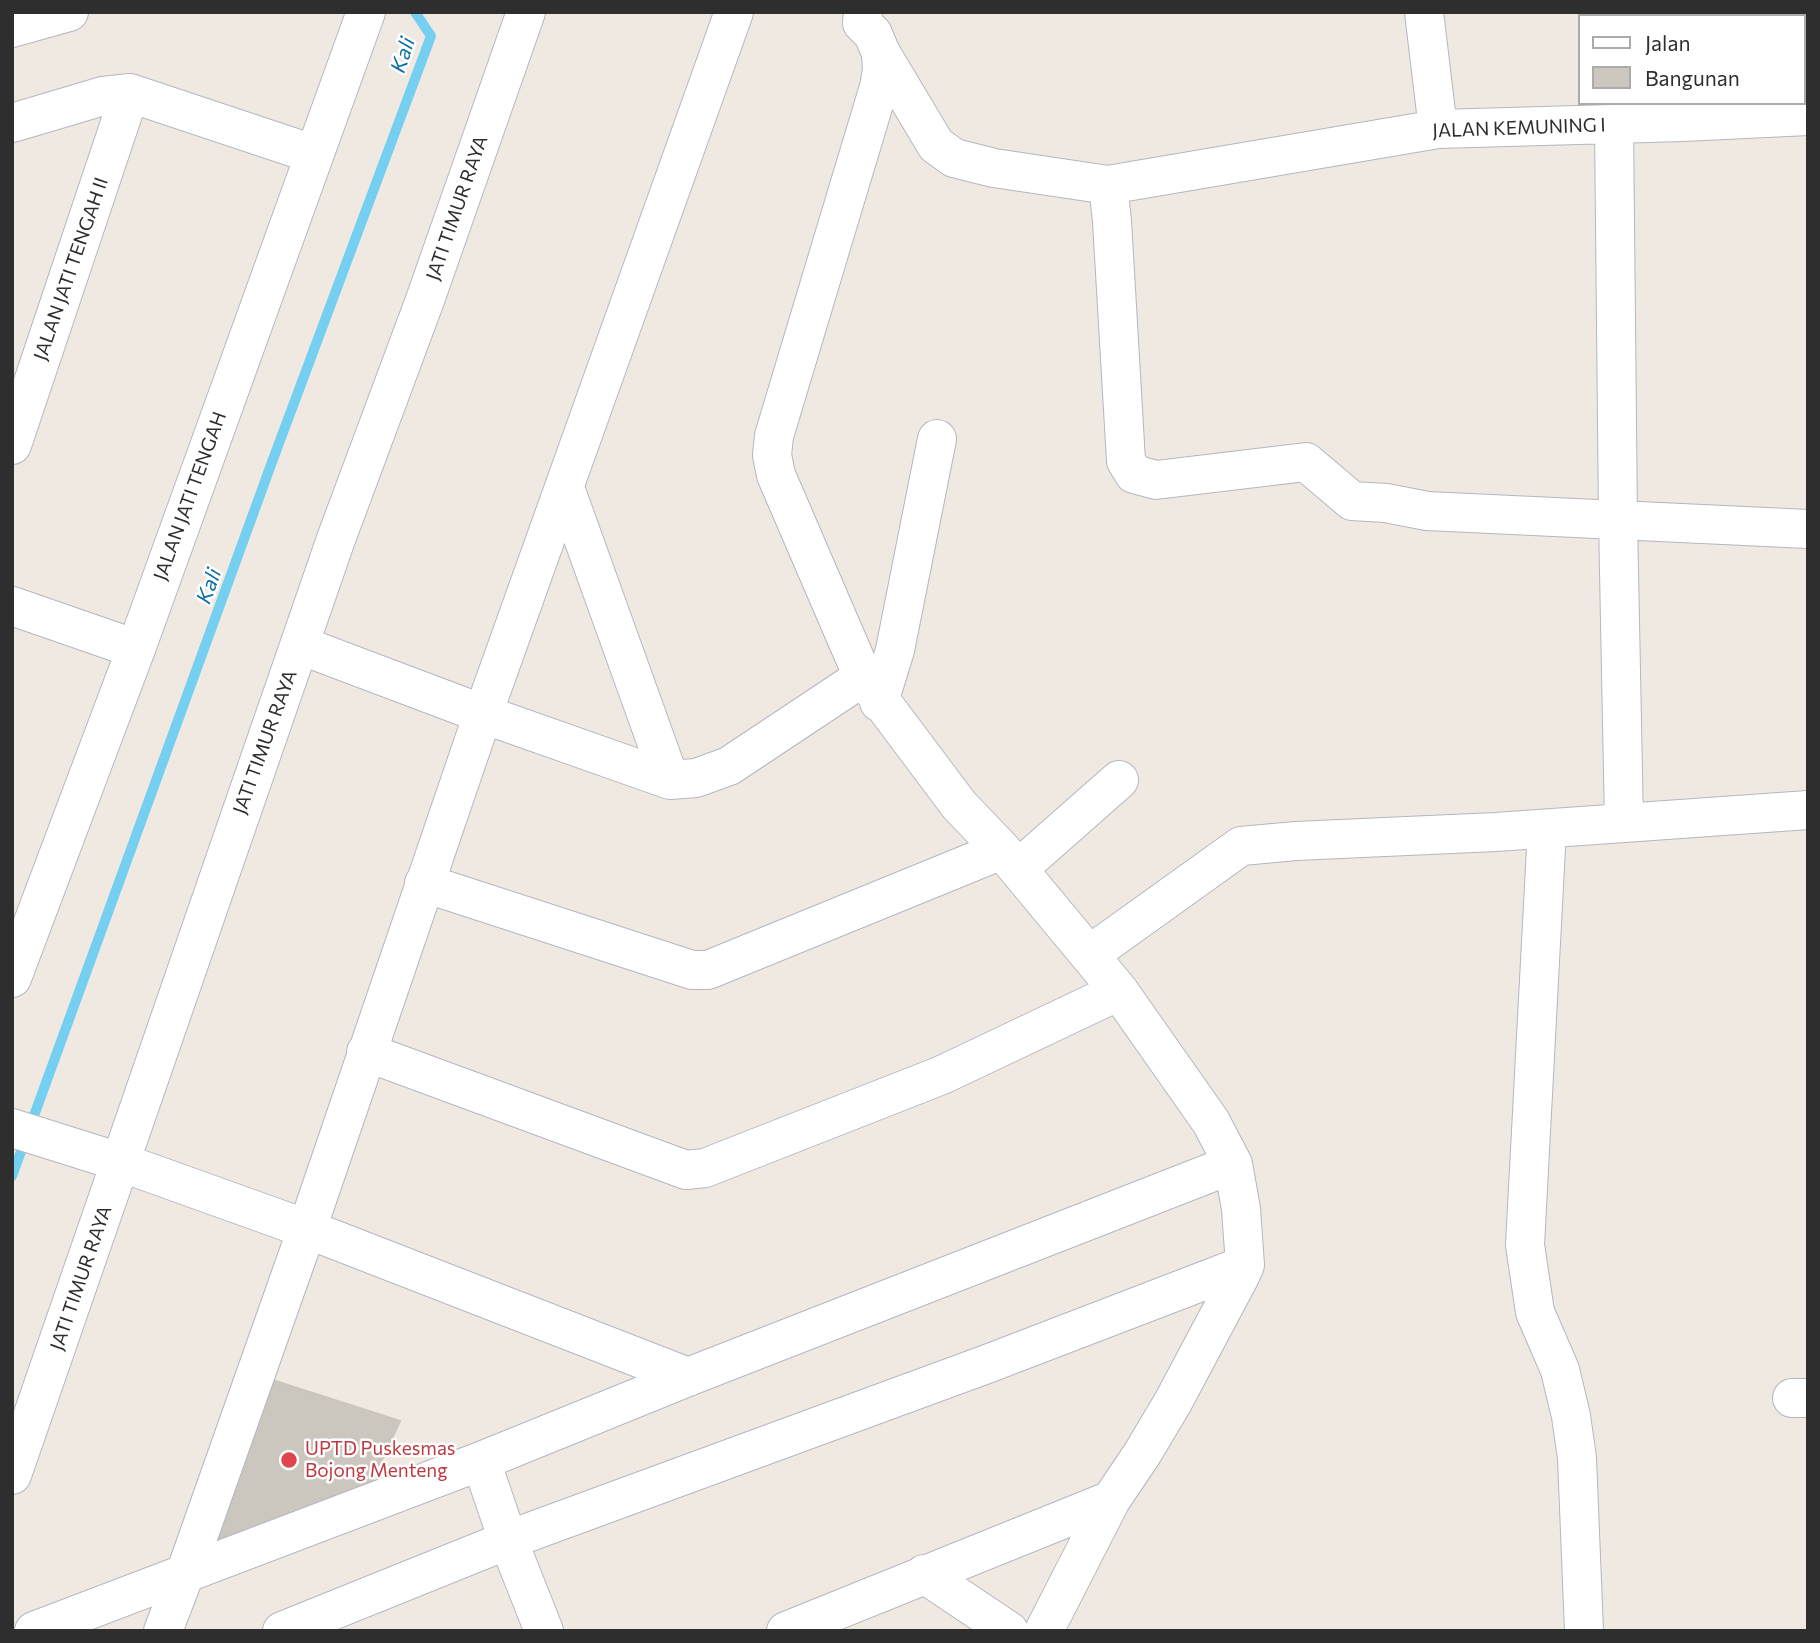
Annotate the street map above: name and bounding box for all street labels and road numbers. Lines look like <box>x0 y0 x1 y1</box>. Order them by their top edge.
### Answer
street label: JALAN KEMUNING I <box>1432 114 1606 142</box>
street label: JATI TIMUR RAYA <box>422 133 492 283</box>
street label: JALAN JATI TENGAH II <box>29 175 113 363</box>
street label: JALAN JATI TENGAH <box>149 409 231 583</box>
street label: JATI TIMUR RAYA <box>228 667 302 817</box>
street label: JATI TIMUR RAYA <box>46 1203 116 1353</box>

